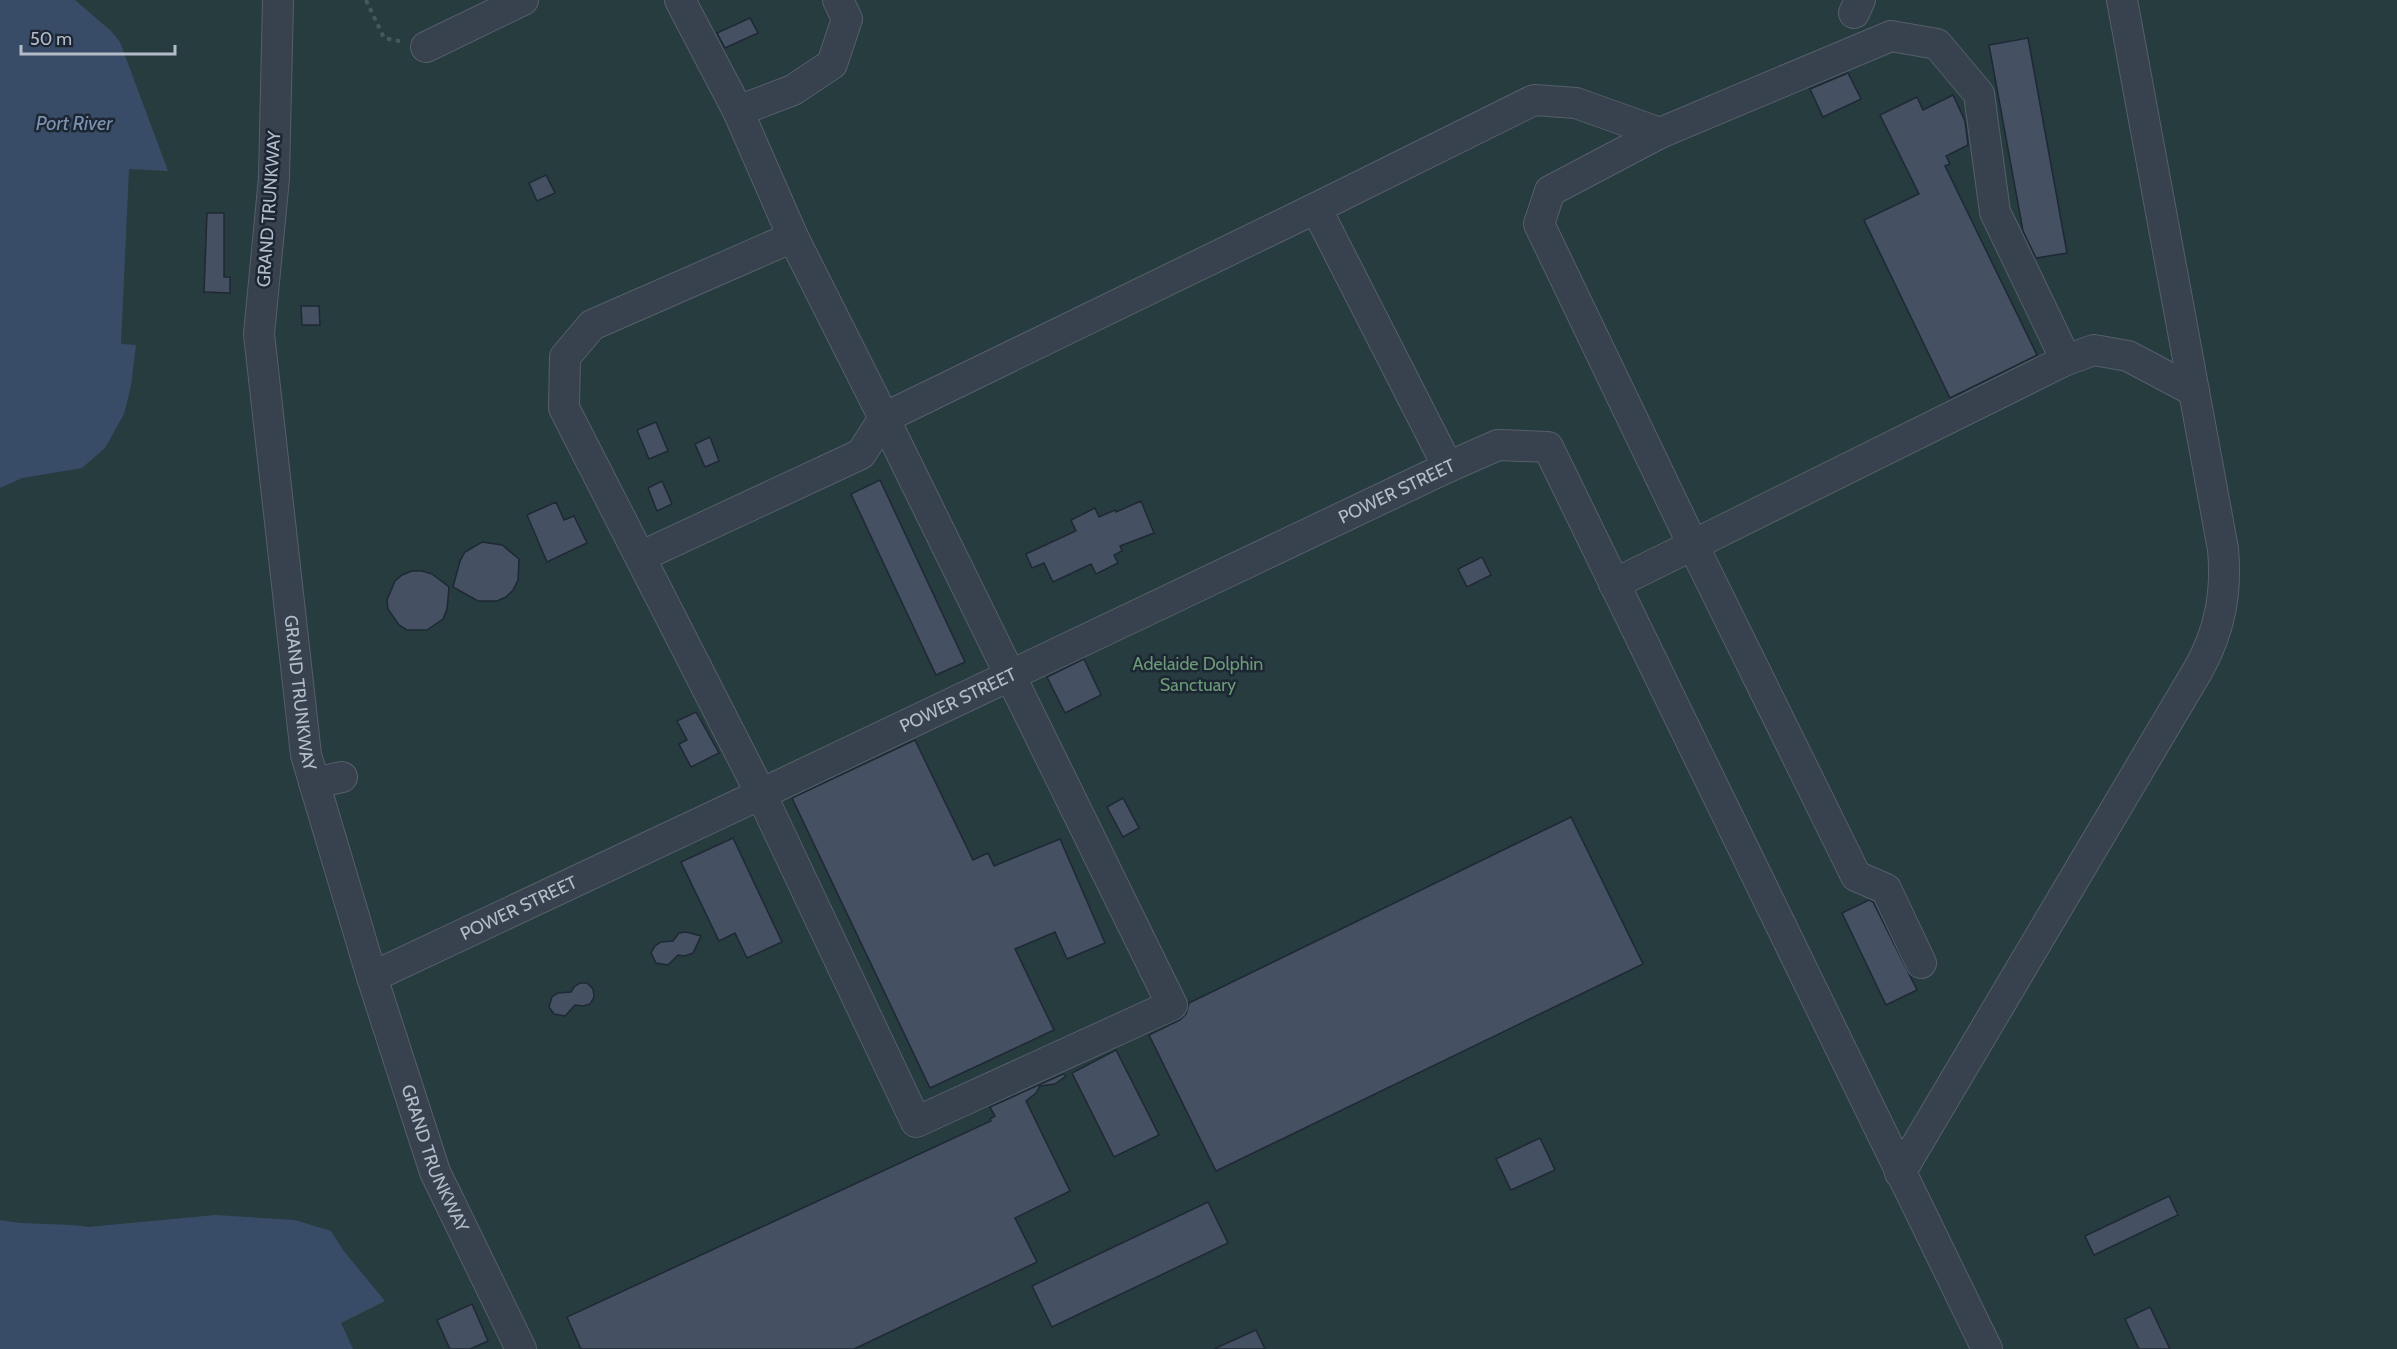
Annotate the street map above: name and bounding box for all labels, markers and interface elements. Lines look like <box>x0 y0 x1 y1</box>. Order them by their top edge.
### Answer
scale bar <box>21 18 176 56</box>
text: 50 m <box>30 28 72 50</box>
water label: Port River <box>36 111 113 135</box>
street label: GRAND TRUNKWAY <box>253 129 285 288</box>
street label: POWER STREET <box>1335 454 1459 529</box>
street label: GRAND TRUNKWAY <box>279 614 321 774</box>
park label: Adelaide Dolphin Sanctuary <box>1133 653 1263 696</box>
street label: POWER STREET <box>896 663 1020 737</box>
street label: POWER STREET <box>457 871 581 945</box>
street label: GRAND TRUNKWAY <box>396 1082 474 1236</box>

